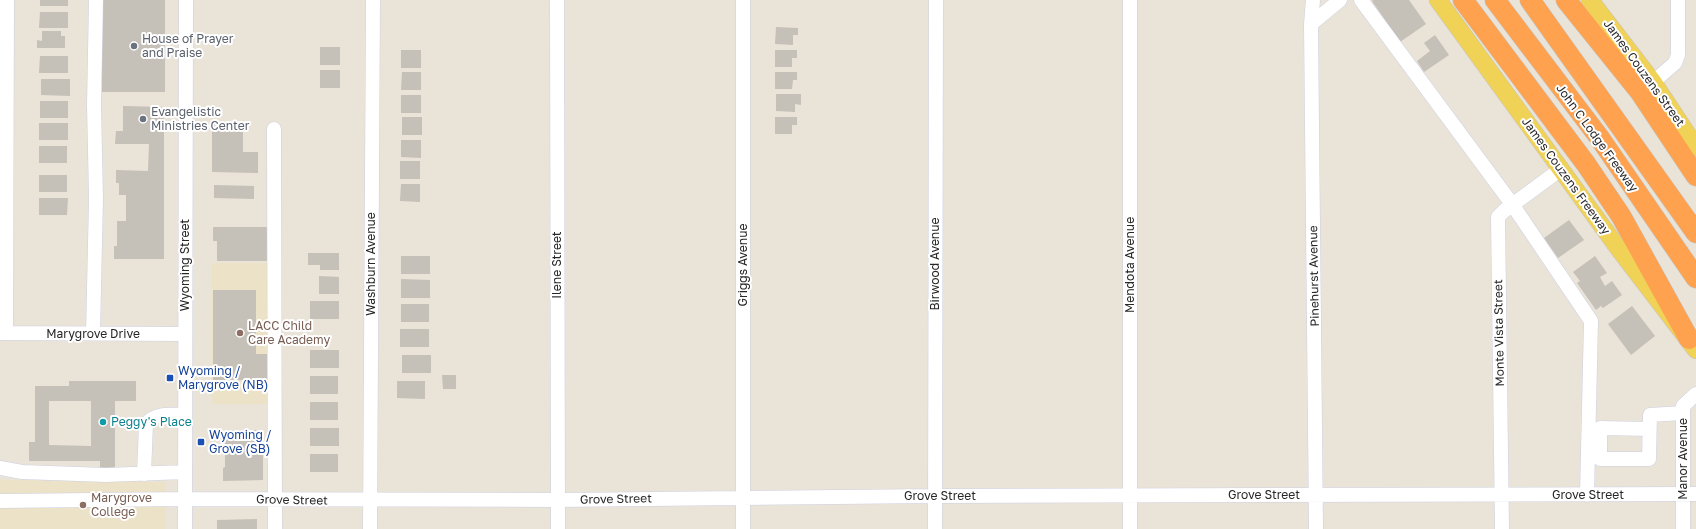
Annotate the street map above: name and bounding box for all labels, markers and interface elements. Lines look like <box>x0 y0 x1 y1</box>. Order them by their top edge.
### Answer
street label: James Couzens Street <box>1601 16 1688 129</box>
place label: House of Prayer and Praise <box>142 31 234 60</box>
marker: House of Prayer and Praise <box>129 41 139 51</box>
street label: John C Lodge Freeway <box>1553 81 1642 195</box>
place label: Evangelistic Ministries Center <box>151 104 250 133</box>
marker: Evangelistic Ministries Center <box>138 114 148 124</box>
street label: James Couzens Freeway <box>1519 114 1614 237</box>
street label: Washburn Avenue <box>363 212 378 316</box>
street label: Mendota Avenue <box>1122 217 1137 313</box>
street label: Birwood Avenue <box>927 218 942 310</box>
street label: Wyoming Street <box>177 219 192 311</box>
street label: Griggs Avenue <box>735 224 750 306</box>
street label: Pinehurst Avenue <box>1305 225 1322 327</box>
street label: Ilene Street <box>549 231 564 299</box>
street label: Monte Vista Street <box>1490 279 1507 387</box>
place label: LACC Child Care Academy <box>248 318 330 347</box>
street label: Marygrove Drive <box>46 326 140 341</box>
marker: LACC Child Care Academy <box>235 328 245 338</box>
place label: Wyoming / Marygrove (NB) <box>178 363 268 392</box>
marker: Wyoming / Marygrove (NB) <box>165 373 175 383</box>
place label: Peggy's Place <box>111 414 192 429</box>
marker: Peggy's Place <box>98 417 108 427</box>
street label: Manor Avenue <box>1675 418 1690 500</box>
place label: Wyoming / Grove (SB) <box>209 427 272 456</box>
marker: Wyoming / Grove (SB) <box>196 437 206 447</box>
street label: Grove Street <box>1228 487 1300 502</box>
street label: Grove Street <box>1552 487 1624 502</box>
street label: Grove Street <box>904 488 976 503</box>
place label: Marygrove College <box>91 490 152 519</box>
street label: Grove Street <box>580 490 652 507</box>
street label: Grove Street <box>256 491 328 508</box>
marker: Marygrove College <box>78 500 88 510</box>

